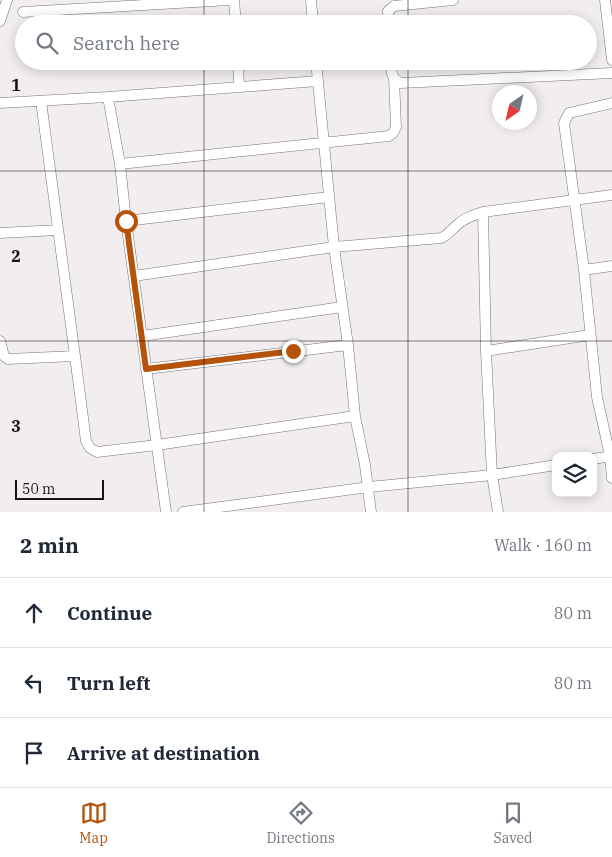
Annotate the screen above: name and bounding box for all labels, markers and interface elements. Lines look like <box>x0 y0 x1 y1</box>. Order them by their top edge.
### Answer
search box <box>15 15 597 70</box>
icon: search <box>33 29 61 57</box>
text: Search here <box>73 31 180 55</box>
text: 1 <box>11 75 21 95</box>
north arrow <box>492 85 537 130</box>
route start <box>115 210 138 233</box>
text: 2 <box>11 246 21 266</box>
route end <box>282 340 305 363</box>
text: 3 <box>11 416 21 436</box>
map controls <box>552 452 597 497</box>
button: layers <box>552 452 597 497</box>
scale bar <box>15 477 104 500</box>
text: 50 m <box>22 480 55 498</box>
text: 2 min <box>20 531 79 559</box>
text: Walk · 160 m <box>494 535 592 555</box>
icon: ahead <box>20 599 48 627</box>
text: Continue <box>67 601 152 625</box>
text: 80 m <box>554 603 592 623</box>
icon: left <box>20 669 48 697</box>
text: Turn left <box>67 671 150 695</box>
text: 80 m <box>554 673 592 693</box>
icon: arrive <box>20 739 48 767</box>
text: Arrive at destination <box>67 741 260 765</box>
tab: Map <box>79 799 108 847</box>
tab: Directions <box>266 799 335 847</box>
tab: Saved <box>493 799 533 847</box>

